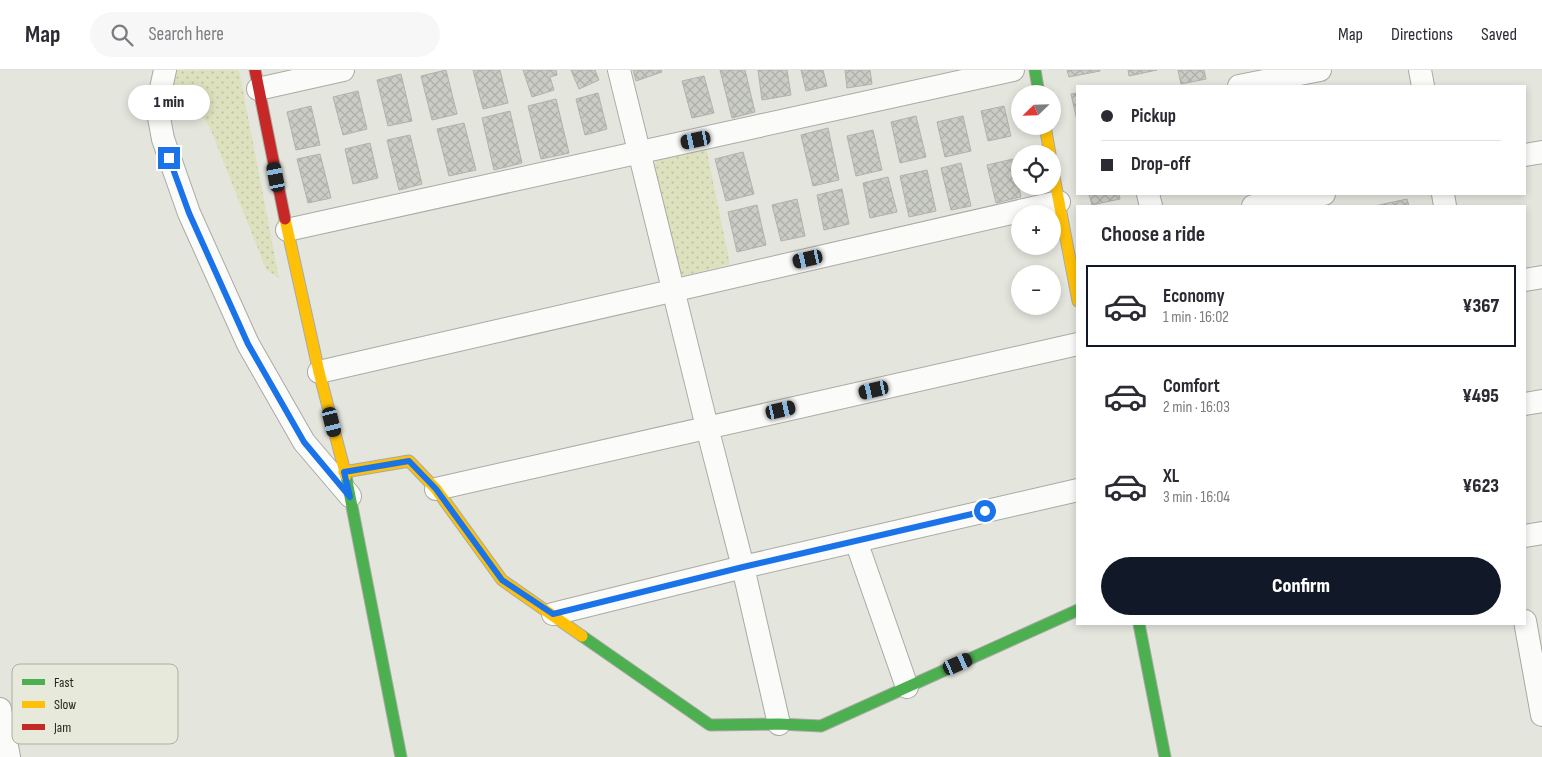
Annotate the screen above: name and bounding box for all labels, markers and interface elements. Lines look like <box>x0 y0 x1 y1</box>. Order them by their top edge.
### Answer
search box <box>90 12 440 57</box>
text: Map <box>25 20 60 49</box>
icon: search <box>108 21 136 49</box>
text: Search here <box>148 23 224 46</box>
text: Map <box>1338 24 1363 45</box>
text: Directions <box>1391 24 1453 45</box>
text: Saved <box>1481 24 1517 45</box>
north arrow <box>1011 85 1061 135</box>
map controls <box>1011 85 1061 315</box>
callout: 1 min <box>128 86 210 121</box>
text: 1 min <box>154 93 184 112</box>
text: Pickup <box>1131 105 1176 128</box>
car <box>679 130 712 150</box>
button: locate <box>1011 145 1061 195</box>
route end <box>158 147 180 169</box>
text: Drop-off <box>1131 153 1191 176</box>
car <box>265 161 286 193</box>
button: + <box>1011 205 1061 255</box>
text: Choose a ride <box>1101 221 1205 248</box>
car <box>791 248 824 270</box>
button: − <box>1011 265 1061 315</box>
icon: car <box>1103 284 1148 329</box>
text: Economy <box>1163 285 1225 308</box>
text: ¥367 <box>1463 295 1499 318</box>
text: 1 min · 16:02 <box>1163 308 1229 327</box>
icon: car <box>1103 374 1148 419</box>
text: Comfort <box>1163 375 1220 398</box>
car <box>857 379 890 401</box>
text: ¥495 <box>1462 385 1499 408</box>
text: 2 min · 16:03 <box>1163 398 1230 417</box>
car <box>764 399 797 421</box>
car <box>321 406 342 438</box>
icon: car <box>1103 464 1148 509</box>
text: XL <box>1163 465 1179 488</box>
text: ¥623 <box>1463 475 1499 498</box>
text: 3 min · 16:04 <box>1163 488 1230 507</box>
route start <box>974 500 996 522</box>
button: Confirm <box>1101 557 1501 615</box>
car <box>941 651 974 677</box>
legend <box>12 664 178 744</box>
text: Fast <box>54 674 74 691</box>
text: Slow <box>54 696 76 713</box>
text: Jam <box>53 719 71 736</box>

